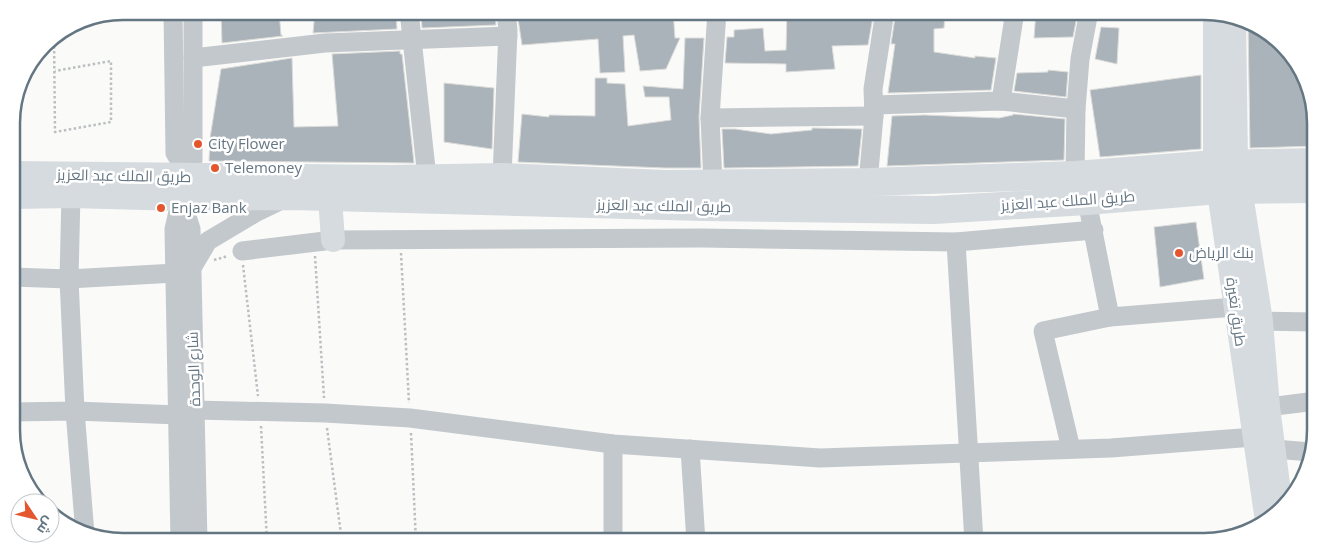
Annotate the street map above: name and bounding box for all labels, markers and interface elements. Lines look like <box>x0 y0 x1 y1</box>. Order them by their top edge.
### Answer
place label: City Flower <box>208 133 285 153</box>
marker: City Flower <box>192 138 204 150</box>
place label: Telemoney <box>225 157 302 177</box>
marker: Telemoney <box>209 162 221 174</box>
street label: طريق الملك عبد العزيز <box>56 164 191 187</box>
street label: طريق الملك عبد العزيز <box>999 185 1136 216</box>
street label: طريق الملك عبد العزيز <box>596 194 731 217</box>
place label: Enjaz Bank <box>171 197 247 217</box>
marker: Enjaz Bank <box>155 202 167 214</box>
place label: بنك الرياض <box>1189 242 1254 263</box>
marker: بنك الرياض <box>1173 247 1185 259</box>
street label: طريق تغيرة <box>1221 276 1252 348</box>
street label: شارع الوحدة <box>182 331 206 407</box>
north arrow <box>10 493 60 543</box>
text: ش <box>33 513 59 539</box>

